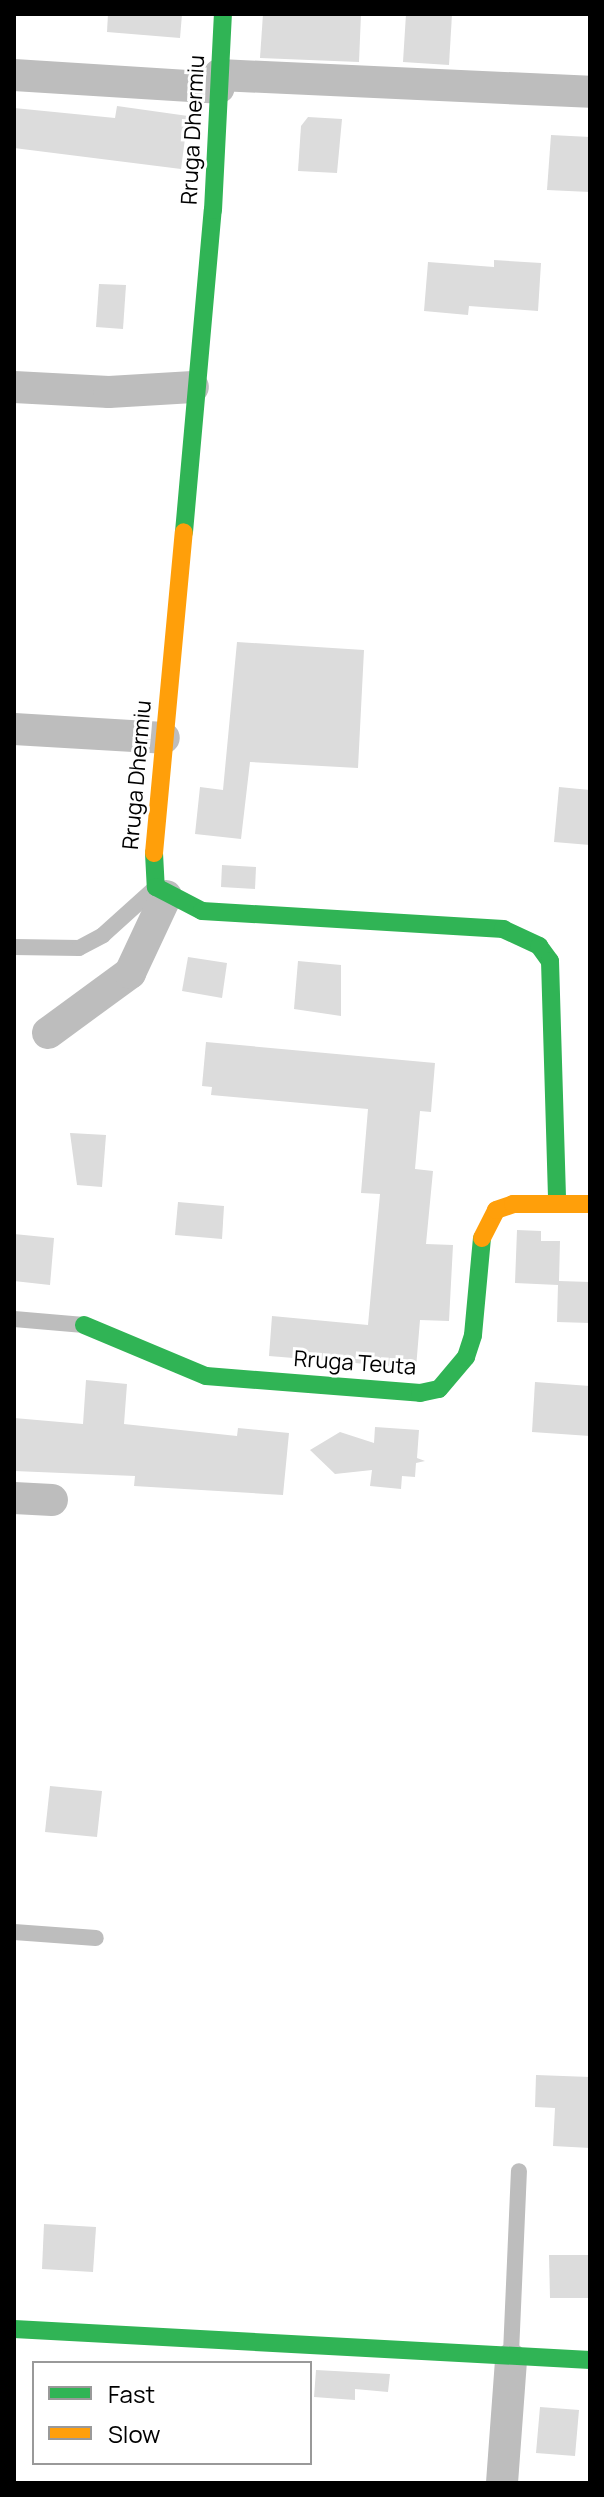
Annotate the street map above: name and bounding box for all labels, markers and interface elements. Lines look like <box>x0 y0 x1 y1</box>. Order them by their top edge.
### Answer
street label: Rruga Dhermiu <box>176 54 210 206</box>
street label: Rruga Dhermiu <box>117 699 157 851</box>
street label: Rruga Teuta <box>293 1346 417 1380</box>
legend <box>32 2361 312 2465</box>
text: Fast <box>108 2377 155 2410</box>
text: Slow <box>108 2417 161 2450</box>

